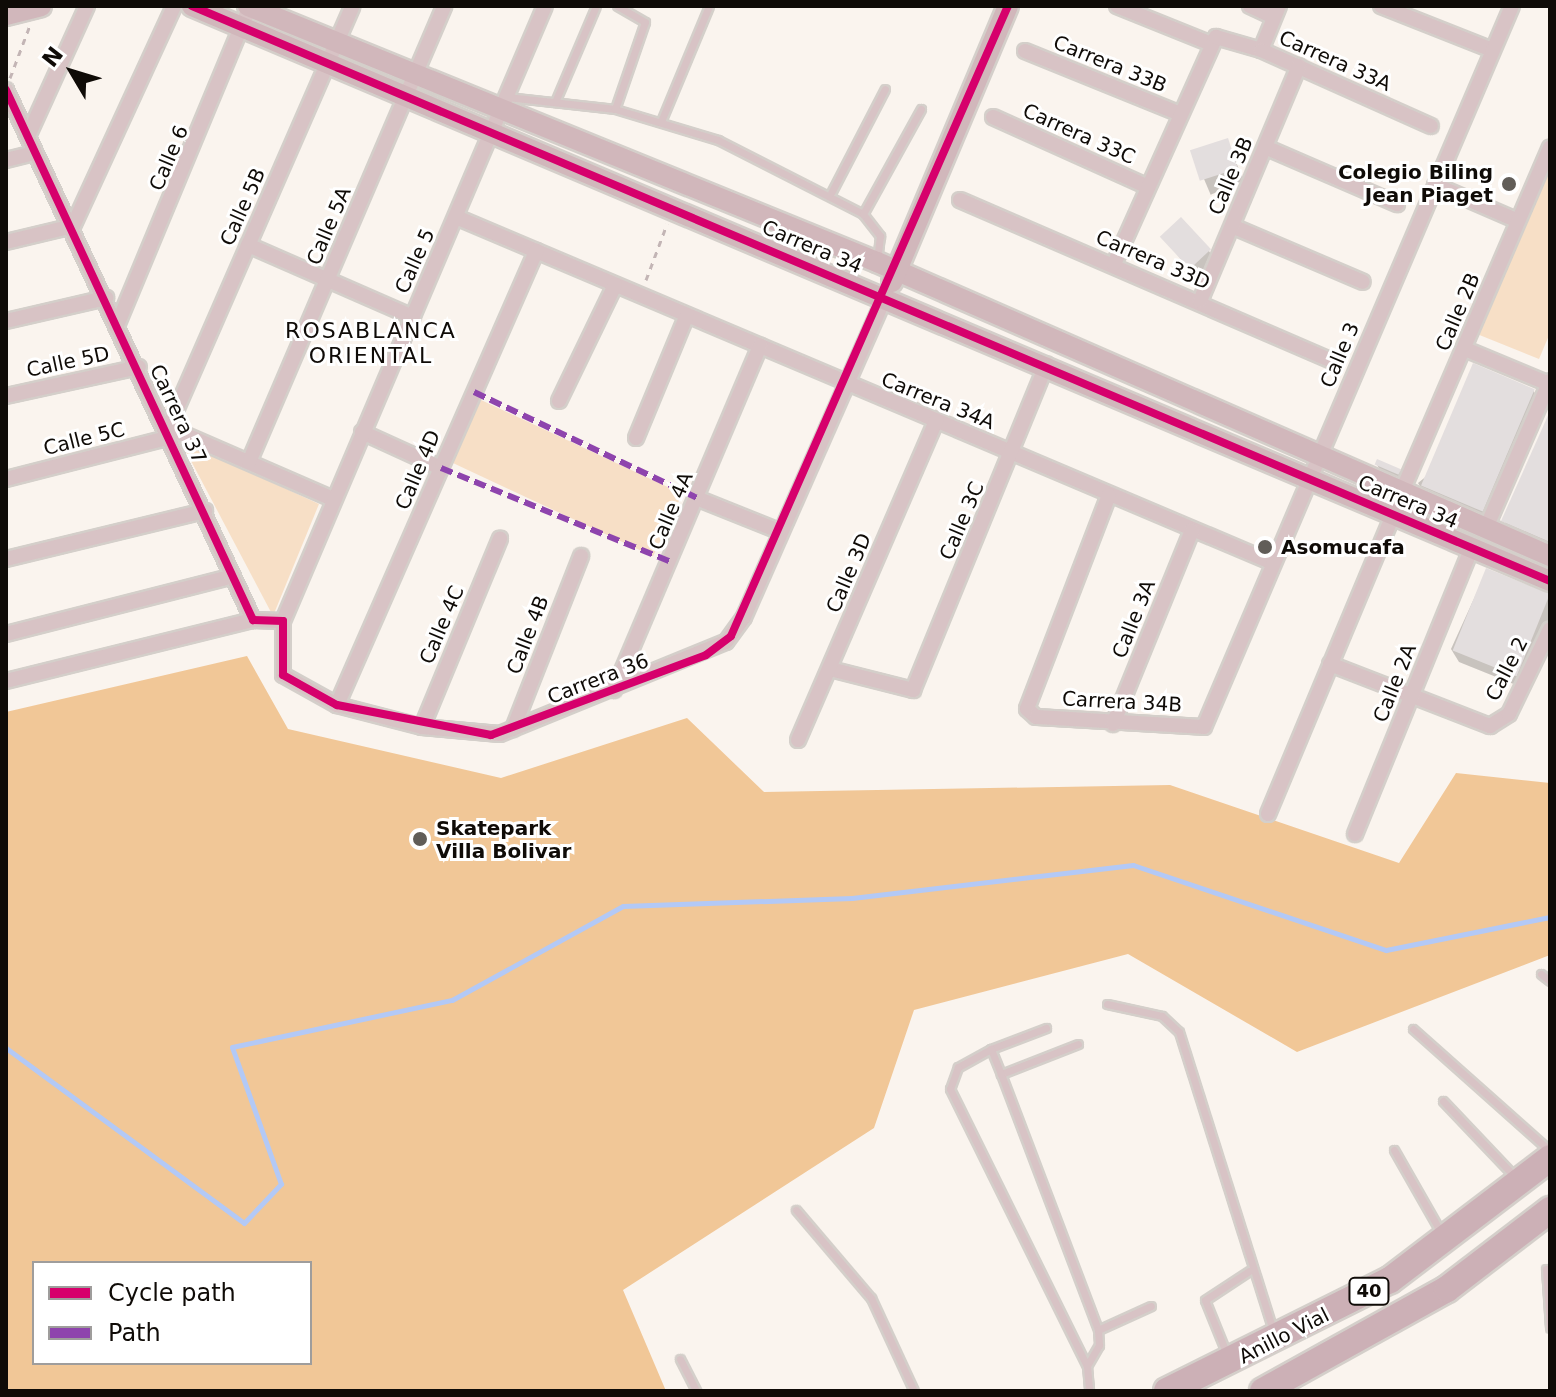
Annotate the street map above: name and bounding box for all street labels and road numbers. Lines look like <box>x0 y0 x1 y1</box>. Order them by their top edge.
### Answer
street label: Carrera 33A <box>1275 26 1395 96</box>
street label: Carrera 33B <box>1050 30 1170 98</box>
street label: Carrera 33C <box>1019 99 1139 169</box>
street label: Calle 6 <box>145 122 193 194</box>
street label: Calle 3B <box>1204 133 1258 219</box>
street label: Calle 5B <box>215 164 271 250</box>
street label: Calle 5A <box>302 183 356 269</box>
street label: Carrera 34 <box>758 215 866 279</box>
street label: Calle 5 <box>390 225 440 297</box>
street label: Carrera 33D <box>1092 225 1214 295</box>
street label: Calle 2B <box>1431 269 1485 355</box>
street label: Calle 3 <box>1316 319 1364 391</box>
street label: Calle 5D <box>24 342 112 382</box>
street label: Carrera 37 <box>145 361 211 467</box>
street label: Carrera 34A <box>878 367 998 435</box>
street label: Calle 5C <box>41 417 127 461</box>
street label: Calle 4D <box>391 427 445 513</box>
street label: Calle 4A <box>644 468 698 554</box>
street label: Carrera 34 <box>1354 470 1462 534</box>
street label: Calle 3C <box>935 478 989 564</box>
street label: Calle 3D <box>822 530 876 616</box>
street label: Calle 3A <box>1107 576 1161 662</box>
street label: Calle 4C <box>415 582 469 668</box>
street label: Calle 4B <box>502 592 554 678</box>
street label: Calle 2 <box>1481 633 1533 705</box>
street label: Calle 2A <box>1368 640 1422 726</box>
street label: Carrera 36 <box>544 649 652 709</box>
street label: Carrera 34B <box>1061 687 1183 717</box>
road number: 40 <box>1347 1277 1391 1305</box>
street label: Anillo Vial <box>1235 1303 1333 1369</box>

